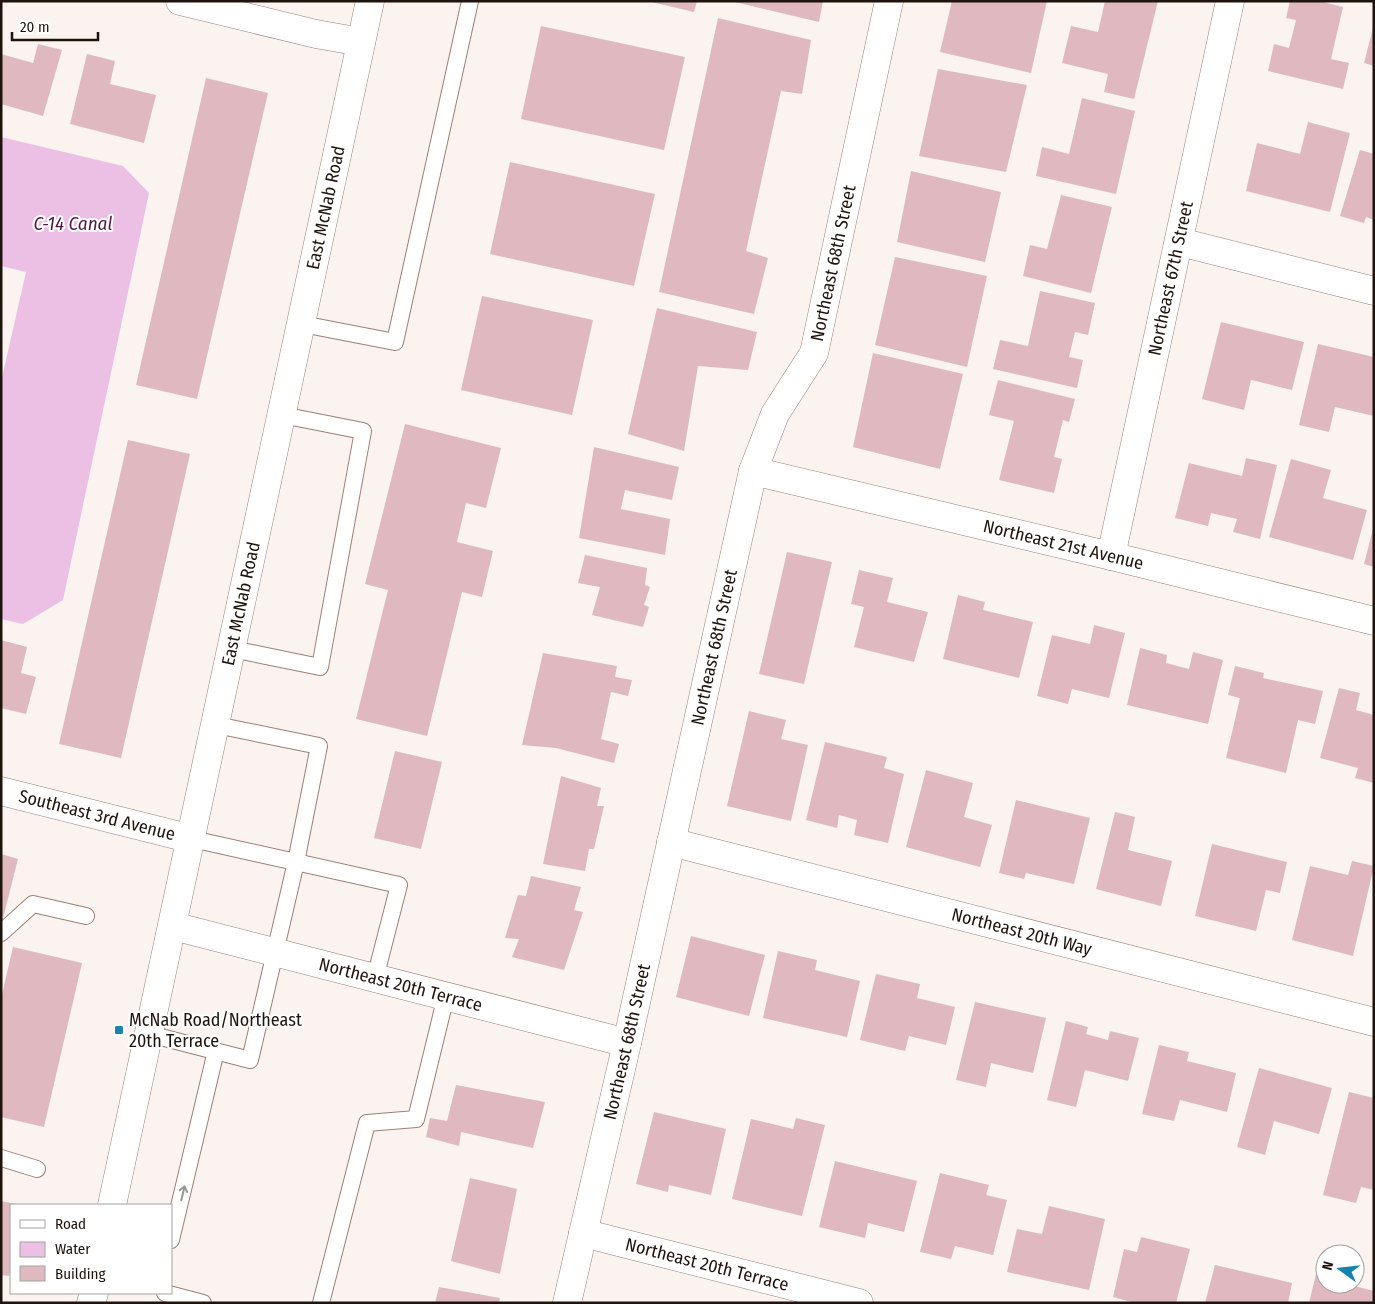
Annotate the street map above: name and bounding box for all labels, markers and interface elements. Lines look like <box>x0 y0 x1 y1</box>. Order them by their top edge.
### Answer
scale bar <box>12 10 99 42</box>
text: 20 m <box>20 18 50 36</box>
street label: East McNab Road <box>302 144 350 272</box>
street label: Northeast 68th Street <box>806 183 861 343</box>
street label: Northeast 67th Street <box>1143 199 1198 357</box>
water label: C-14 Canal <box>34 212 112 235</box>
street label: Northeast 21st Avenue <box>981 515 1146 575</box>
street label: East McNab Road <box>217 540 265 668</box>
street label: Northeast 68th Street <box>686 567 742 727</box>
street label: Southeast 3rd Avenue <box>17 785 178 845</box>
street label: Northeast 20th Way <box>949 903 1094 960</box>
street label: Northeast 20th Terrace <box>317 953 485 1016</box>
street label: Northeast 68th Street <box>599 962 655 1122</box>
place label: McNab Road/Northeast 20th Terrace <box>129 1009 302 1052</box>
marker: McNab Road/Northeast 20th Terrace <box>113 1024 125 1036</box>
one-way arrow <box>179 1185 188 1201</box>
legend <box>10 1204 172 1294</box>
text: Road <box>55 1215 86 1233</box>
street label: Northeast 20th Terrace <box>623 1233 791 1296</box>
text: Water <box>55 1240 91 1258</box>
north arrow <box>1315 1244 1365 1294</box>
text: N <box>1319 1260 1337 1272</box>
text: Building <box>55 1265 106 1283</box>

